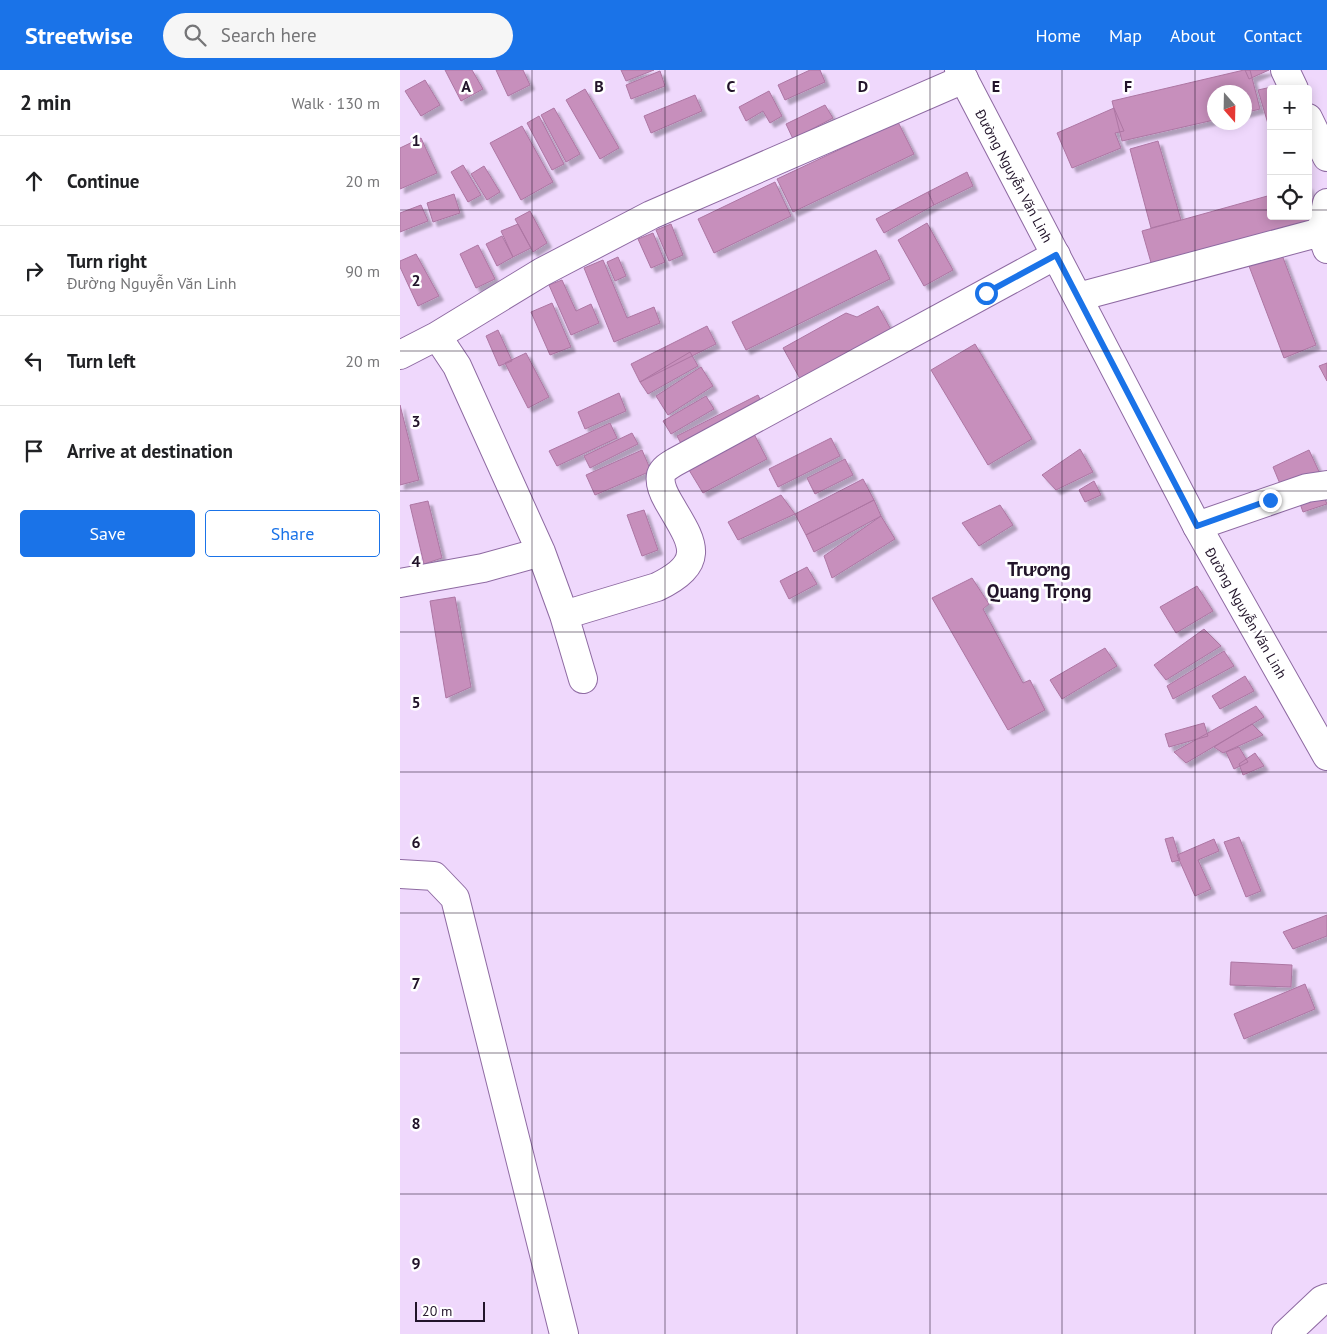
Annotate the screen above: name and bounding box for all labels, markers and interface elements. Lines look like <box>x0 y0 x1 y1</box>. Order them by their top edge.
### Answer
search box <box>163 13 513 58</box>
text: Streetwise <box>25 20 133 51</box>
icon: search <box>181 21 209 49</box>
text: Search here <box>221 23 317 47</box>
text: Home <box>1035 24 1081 47</box>
text: Map <box>1109 24 1142 47</box>
text: About <box>1170 24 1216 47</box>
text: Contact <box>1244 24 1302 47</box>
text: A <box>461 76 471 96</box>
text: B <box>594 76 604 96</box>
text: C <box>727 76 736 96</box>
text: D <box>858 76 868 96</box>
text: E <box>992 76 1000 96</box>
text: F <box>1124 76 1132 96</box>
north arrow <box>1207 85 1252 130</box>
map controls <box>1267 85 1312 220</box>
button: + <box>1267 85 1312 130</box>
text: 2 min <box>20 89 71 116</box>
text: Walk · 130 m <box>291 93 380 113</box>
street label: Đường Nguyễn Văn Linh <box>971 105 1057 246</box>
text: 1 <box>411 130 421 150</box>
button: − <box>1267 130 1312 175</box>
icon: ahead <box>20 167 48 195</box>
text: Continue <box>67 169 139 193</box>
text: 20 m <box>345 171 380 191</box>
button: locate <box>1267 175 1312 220</box>
text: Turn right <box>67 249 147 273</box>
icon: right <box>20 257 48 285</box>
text: 90 m <box>345 261 380 281</box>
text: 2 <box>411 270 421 290</box>
text: Đường Nguyễn Văn Linh <box>67 273 237 293</box>
route start <box>975 282 998 305</box>
icon: left <box>20 347 48 375</box>
text: Turn left <box>67 349 136 373</box>
text: 20 m <box>345 351 380 371</box>
text: 3 <box>411 411 421 431</box>
icon: arrive <box>20 437 48 465</box>
text: Arrive at destination <box>67 439 233 463</box>
route end <box>1259 489 1282 512</box>
button: Save <box>20 510 195 557</box>
button: Share <box>205 510 380 557</box>
street label: Đường Nguyễn Văn Linh <box>1201 543 1291 682</box>
text: 4 <box>411 551 421 571</box>
district label: Trương Quang Trọng <box>987 557 1091 603</box>
text: 5 <box>411 692 421 712</box>
text: 6 <box>411 832 421 852</box>
text: 7 <box>411 973 421 993</box>
text: 8 <box>411 1113 421 1133</box>
text: 9 <box>411 1253 421 1273</box>
scale bar <box>415 1299 485 1322</box>
text: 20 m <box>422 1302 452 1320</box>

